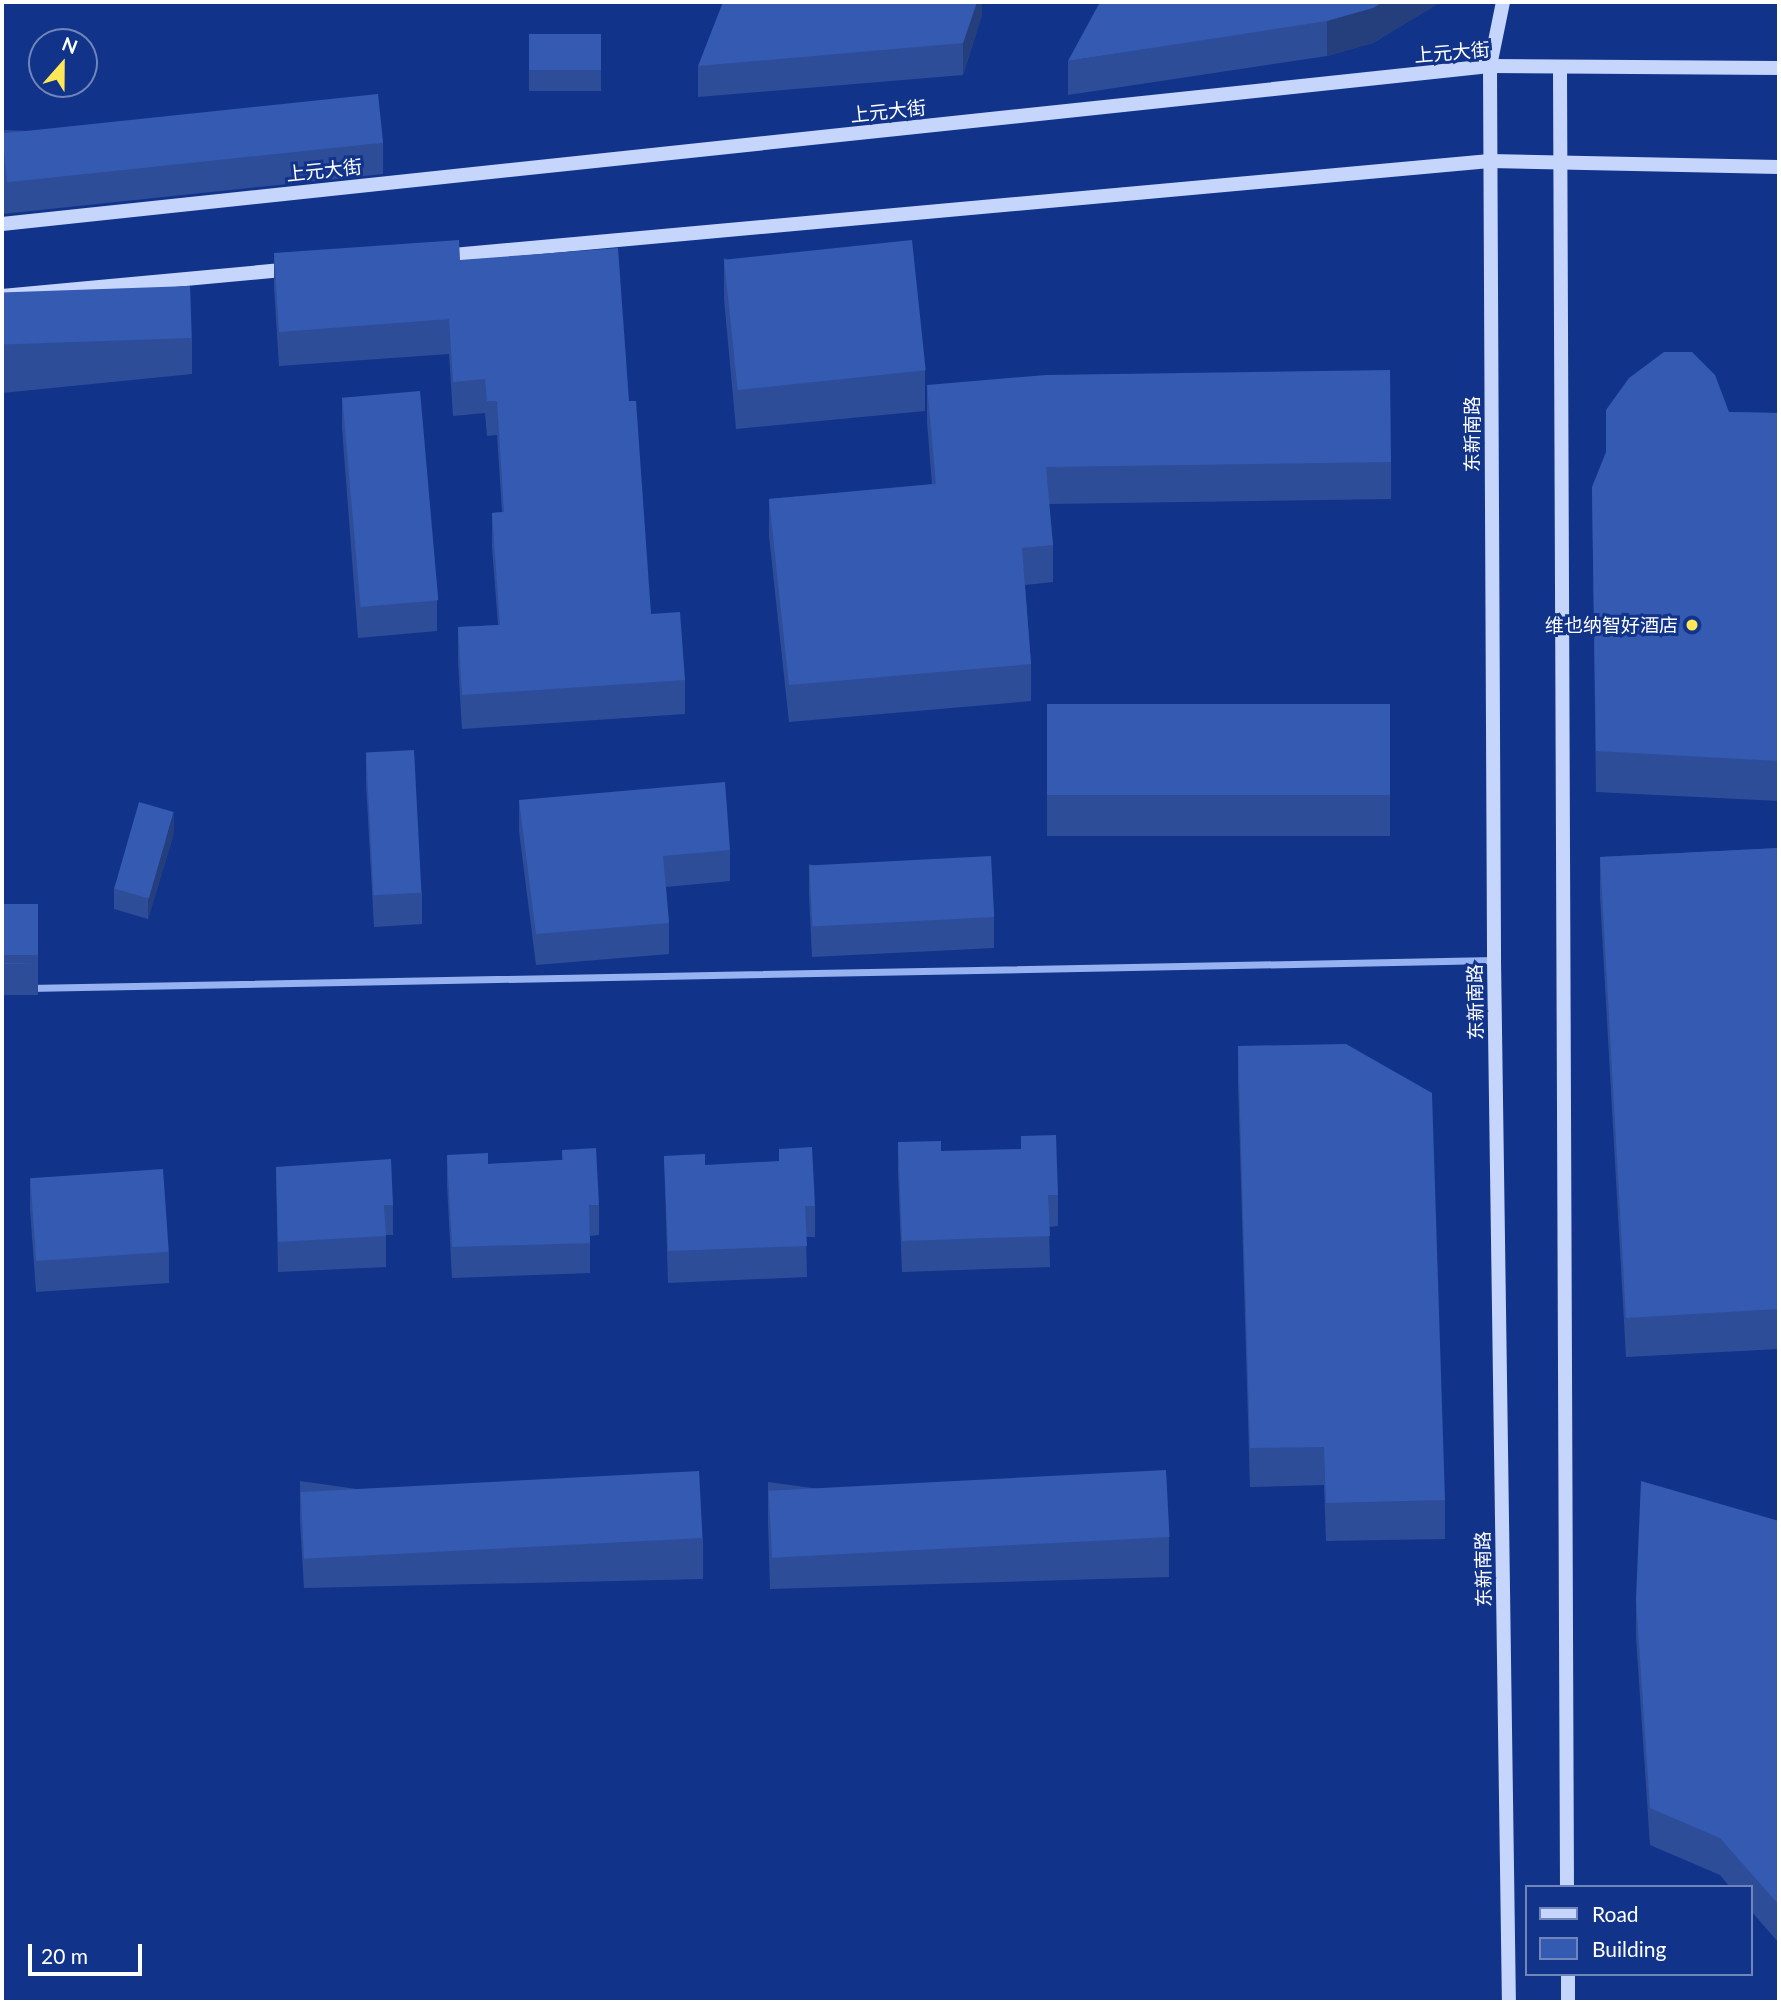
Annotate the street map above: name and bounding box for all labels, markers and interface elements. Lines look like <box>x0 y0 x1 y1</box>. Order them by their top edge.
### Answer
north arrow <box>28 28 98 98</box>
text: N <box>59 31 81 58</box>
street label: 上元大街 <box>1413 37 1491 67</box>
street label: 上元大街 <box>849 96 927 126</box>
street label: 上元大街 <box>285 155 363 185</box>
street label: 东新南路 <box>1461 396 1483 472</box>
place label: 维也纳智好酒店 <box>1545 614 1678 636</box>
marker: 维也纳智好酒店 <box>1684 617 1700 633</box>
street label: 东新南路 <box>1463 964 1487 1040</box>
street label: 东新南路 <box>1471 1531 1495 1607</box>
legend <box>1526 1885 1753 1976</box>
text: Road <box>1592 1901 1639 1926</box>
scale bar <box>32 1930 145 1974</box>
text: Building <box>1592 1936 1667 1961</box>
text: 20 m <box>41 1943 88 1968</box>

